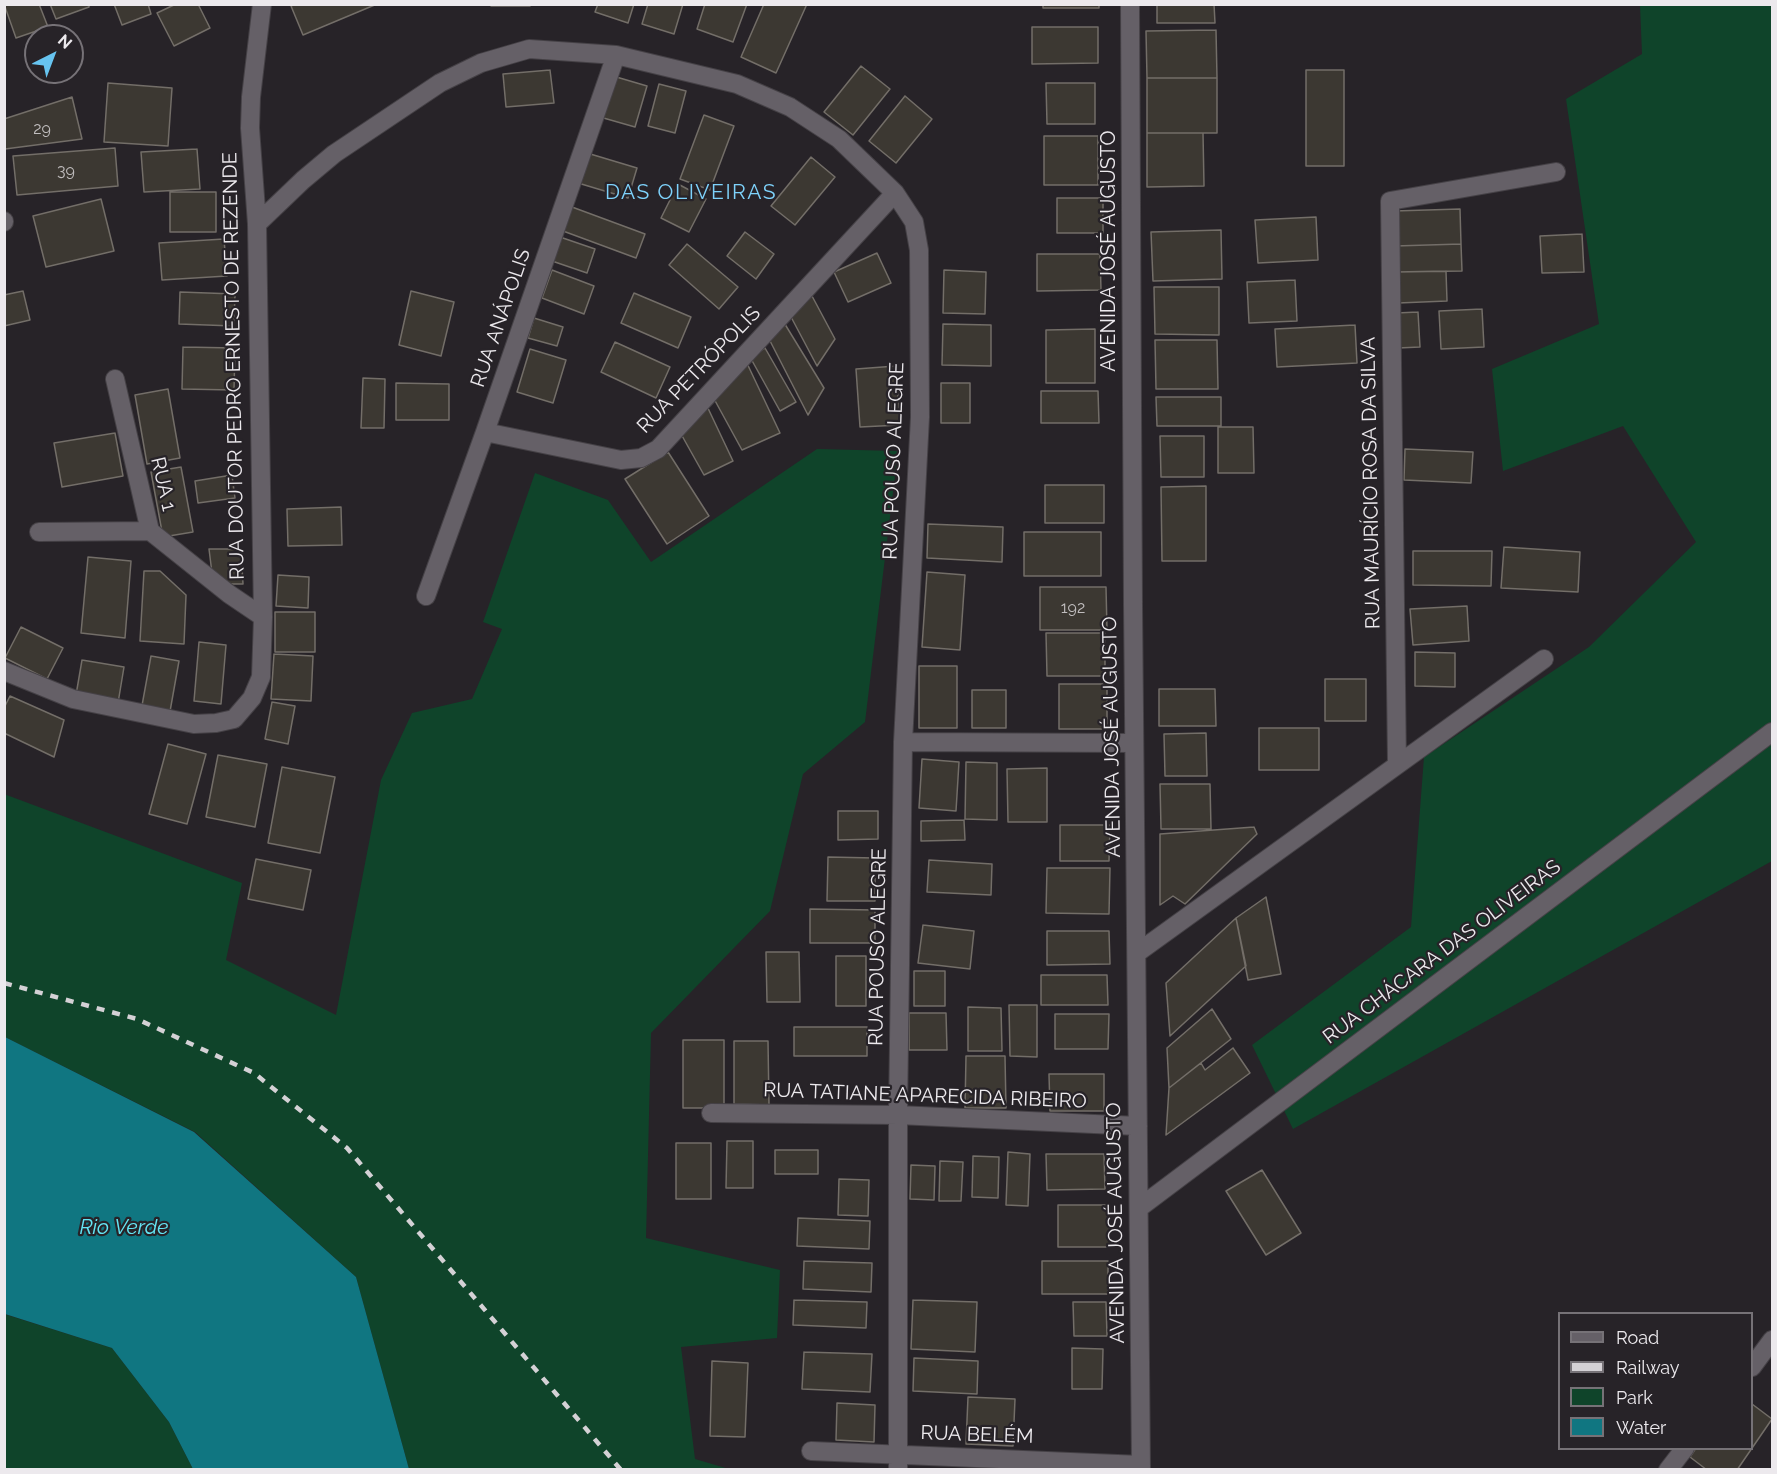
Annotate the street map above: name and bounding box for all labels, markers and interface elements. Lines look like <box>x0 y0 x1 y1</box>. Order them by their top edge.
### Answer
north arrow <box>24 24 84 84</box>
text: N <box>54 31 76 53</box>
house number: 29 <box>33 119 51 139</box>
street label: AVENIDA JOSÉ AUGUSTO <box>1097 130 1121 372</box>
street label: RUA DOUTOR PEDRO ERNESTO DE REZENDE <box>218 152 250 580</box>
house number: 39 <box>57 161 75 181</box>
district label: DAS OLIVEIRAS <box>605 180 777 206</box>
street label: RUA ANÁPOLIS <box>466 246 536 390</box>
street label: RUA PETRÓPOLIS <box>632 301 766 439</box>
street label: RUA MAURÍCIO ROSA DA SILVA <box>1356 337 1386 629</box>
street label: RUA POUSO ALEGRE <box>879 362 909 560</box>
street label: RUA 1 <box>145 455 181 513</box>
house number: 192 <box>1061 598 1085 618</box>
street label: AVENIDA JOSÉ AUGUSTO <box>1098 616 1126 858</box>
street label: RUA POUSO ALEGRE <box>864 848 892 1046</box>
street label: RUA CHÁCARA DAS OLIVEIRAS <box>1318 855 1566 1049</box>
street label: RUA TATIANE APARECIDA RIBEIRO <box>763 1078 1087 1114</box>
street label: AVENIDA JOSÉ AUGUSTO <box>1102 1102 1130 1344</box>
water label: Rio Verde <box>79 1215 169 1241</box>
legend <box>1558 1312 1753 1450</box>
text: Road <box>1616 1327 1659 1348</box>
text: Railway <box>1616 1357 1680 1378</box>
text: Park <box>1616 1387 1653 1408</box>
text: Water <box>1616 1417 1666 1438</box>
street label: RUA BELÉM <box>920 1421 1034 1449</box>

